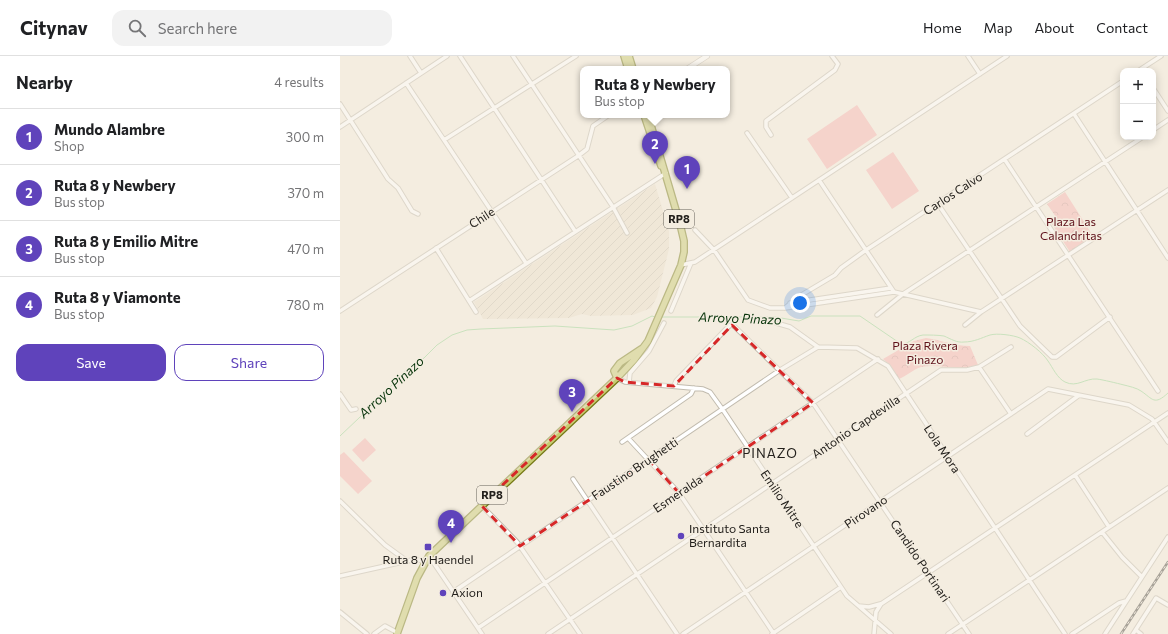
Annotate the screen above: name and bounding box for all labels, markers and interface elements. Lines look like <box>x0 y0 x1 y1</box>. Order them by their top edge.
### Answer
search box <box>112 10 392 46</box>
text: Citynav <box>20 16 88 39</box>
icon: search <box>126 17 148 39</box>
text: Search here <box>158 19 237 37</box>
text: Home <box>923 19 962 36</box>
text: Map <box>984 19 1012 36</box>
text: About <box>1034 19 1074 36</box>
text: Contact <box>1096 19 1148 36</box>
popup <box>580 66 730 118</box>
map controls <box>1120 68 1156 140</box>
button: + <box>1120 68 1156 104</box>
text: Nearby <box>16 72 73 93</box>
text: 4 results <box>274 74 324 90</box>
text: Ruta 8 y Newbery <box>594 75 716 93</box>
text: Bus stop <box>594 93 645 109</box>
button: − <box>1120 104 1156 140</box>
text: Mundo Alambre <box>54 120 165 138</box>
text: 1 <box>26 129 32 145</box>
text: 300 m <box>286 129 324 145</box>
pin: 2 <box>642 131 668 164</box>
text: Shop <box>54 138 85 154</box>
pin: 1 <box>674 156 700 189</box>
street label: Carlos Calvo <box>920 169 985 217</box>
text: Ruta 8 y Newbery <box>54 176 176 194</box>
text: 2 <box>25 185 33 201</box>
text: 370 m <box>287 185 324 201</box>
text: Bus stop <box>54 194 105 210</box>
street label: Chile <box>466 204 497 231</box>
road number: RP8 <box>664 210 694 228</box>
park label: Plaza Las Calandritas <box>1040 214 1102 242</box>
text: Ruta 8 y Emilio Mitre <box>54 232 198 250</box>
text: 3 <box>25 241 33 257</box>
text: 470 m <box>287 241 324 257</box>
text: Bus stop <box>54 250 105 266</box>
text: Ruta 8 y Viamonte <box>54 288 181 306</box>
your location <box>790 293 810 313</box>
text: 4 <box>25 297 33 313</box>
text: 780 m <box>287 297 324 313</box>
text: Bus stop <box>54 306 105 322</box>
water label: Arroyo Pinazo <box>697 309 782 327</box>
park label: Plaza Rivera Pinazo <box>892 338 958 366</box>
button: Save <box>16 344 166 381</box>
button: Share <box>174 344 324 381</box>
water label: Arroyo Pinazo <box>354 353 427 422</box>
pin: 3 <box>559 379 585 412</box>
street label: Antonio Capdevilla <box>809 392 902 461</box>
street label: Lola Mora <box>922 422 964 475</box>
street label: Faustino Brughetti <box>589 434 680 502</box>
district label: PINAZO <box>742 445 798 461</box>
street label: Emilio Mitre <box>758 467 807 530</box>
street label: Esmeralda <box>650 472 705 515</box>
road number: RP8 <box>477 486 507 504</box>
street label: Pirovano <box>841 492 889 531</box>
pin: 4 <box>438 510 464 543</box>
street label: Candido Portinari <box>888 517 954 604</box>
place label: Instituto Santa Bernardita <box>689 521 770 549</box>
marker: Instituto Santa Bernardita <box>676 531 686 541</box>
marker: Ruta 8 y Haendel <box>423 542 433 552</box>
place label: Ruta 8 y Haendel <box>382 552 474 566</box>
place label: Axion <box>451 585 483 599</box>
marker: Axion <box>438 588 448 598</box>

